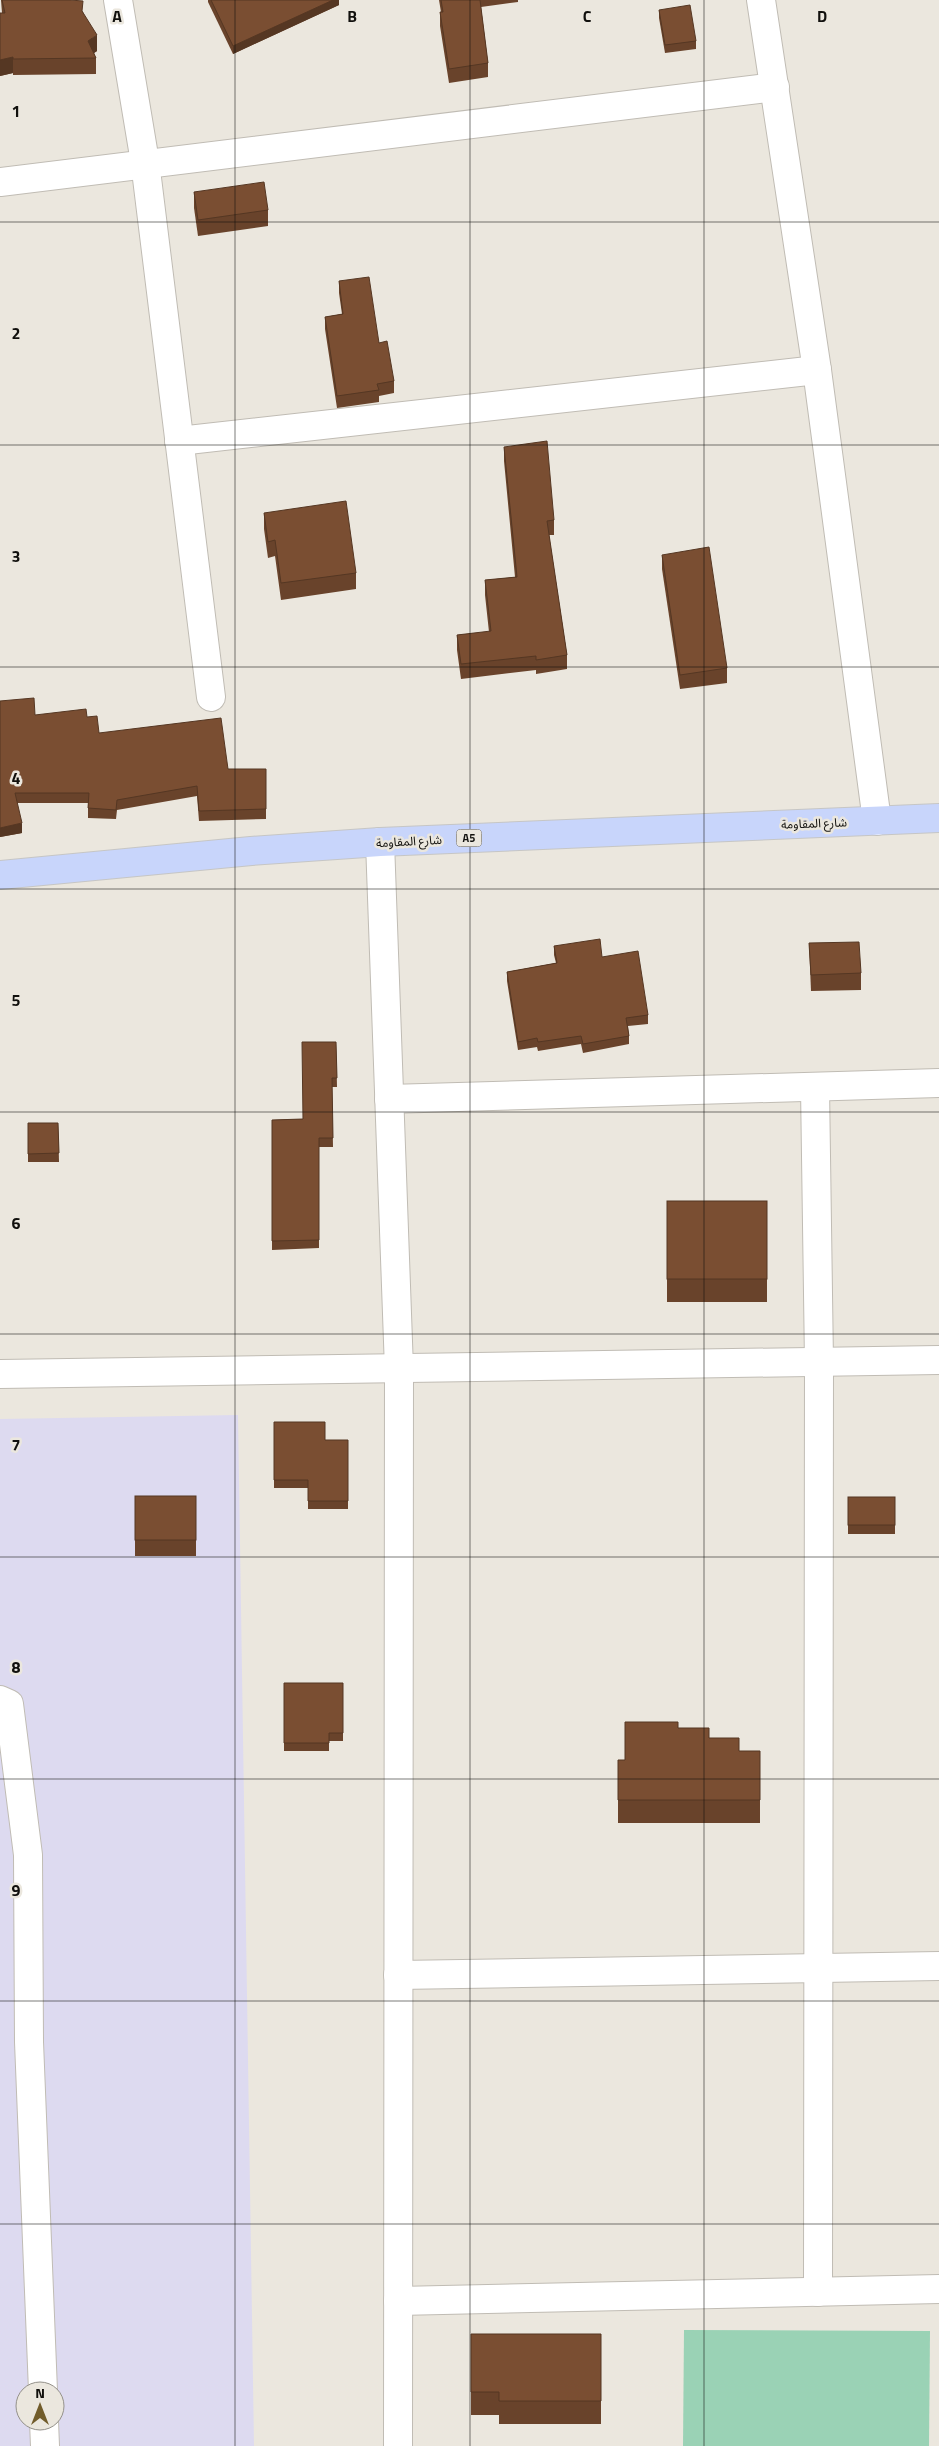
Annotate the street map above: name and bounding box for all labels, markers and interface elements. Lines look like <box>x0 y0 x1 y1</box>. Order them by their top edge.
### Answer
text: A <box>112 4 122 28</box>
text: B <box>347 4 357 28</box>
text: C <box>583 4 592 28</box>
text: D <box>817 4 827 28</box>
text: 1 <box>12 99 20 123</box>
text: 2 <box>12 321 20 345</box>
text: 3 <box>12 544 20 568</box>
text: 4 <box>12 766 21 790</box>
street label: شارع المقاومة <box>781 812 847 834</box>
street label: شارع المقاومة <box>376 830 442 852</box>
road number: A5 <box>456 830 482 846</box>
text: 5 <box>12 988 21 1012</box>
text: 6 <box>12 1211 21 1235</box>
text: 7 <box>12 1433 20 1457</box>
text: 8 <box>12 1655 21 1679</box>
text: 9 <box>12 1878 21 1902</box>
north arrow <box>15 2381 65 2431</box>
text: N <box>35 2382 45 2403</box>

